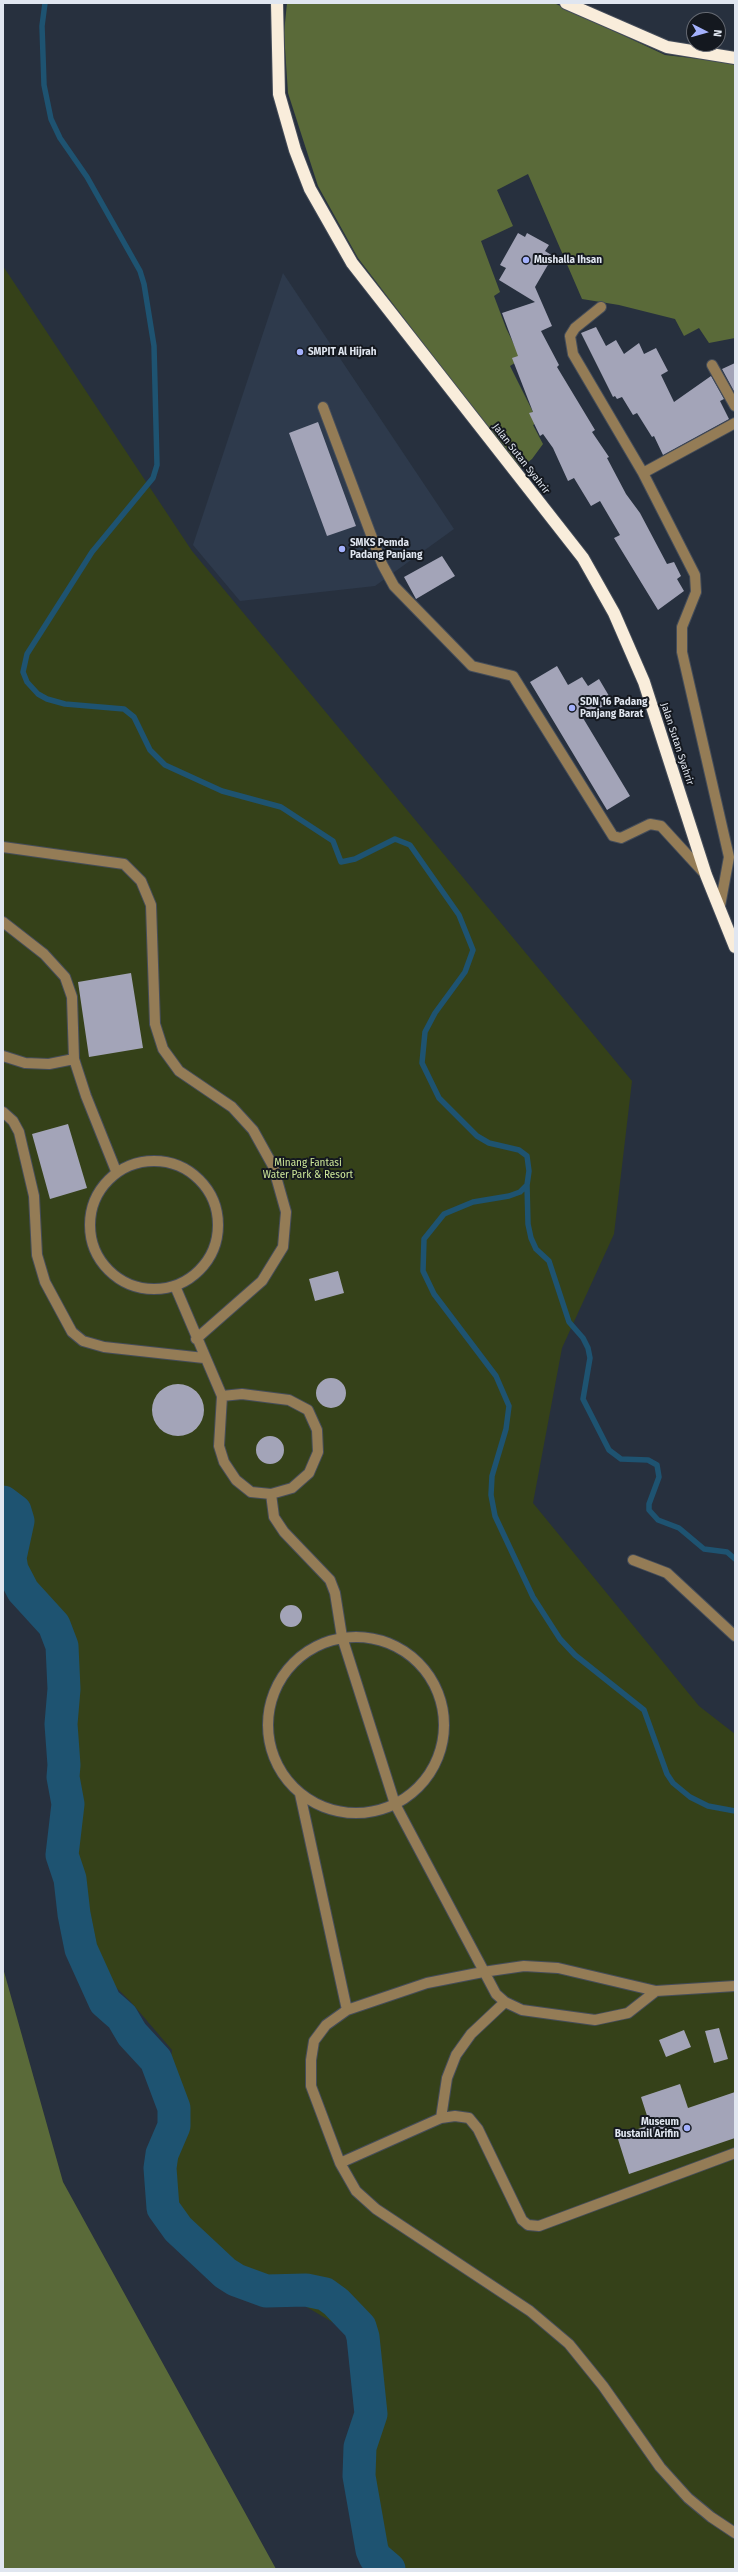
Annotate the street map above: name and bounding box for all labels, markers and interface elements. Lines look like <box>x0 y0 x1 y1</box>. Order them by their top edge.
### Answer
north arrow <box>686 12 726 52</box>
text: N <box>711 29 724 38</box>
place label: Mushalla Ihsan <box>534 254 602 266</box>
marker: Mushalla Ihsan <box>521 255 531 265</box>
place label: SMPIT Al Hijrah <box>308 346 377 358</box>
marker: SMPIT Al Hijrah <box>295 347 305 357</box>
street label: Jalan Sutan Syahrir <box>490 421 552 497</box>
place label: SMKS Pemda Padang Panjang <box>350 537 422 560</box>
marker: SMKS Pemda Padang Panjang <box>337 544 347 554</box>
place label: SDN 16 Padang Panjang Barat <box>580 696 648 720</box>
street label: Jalan Sutan Syahrir <box>658 701 696 787</box>
marker: SDN 16 Padang Panjang Barat <box>567 703 577 713</box>
park label: Minang Fantasi Water Park & Resort <box>263 1157 353 1180</box>
place label: Museum Bustanil Arifin <box>615 2116 679 2140</box>
marker: Museum Bustanil Arifin <box>682 2123 692 2133</box>

